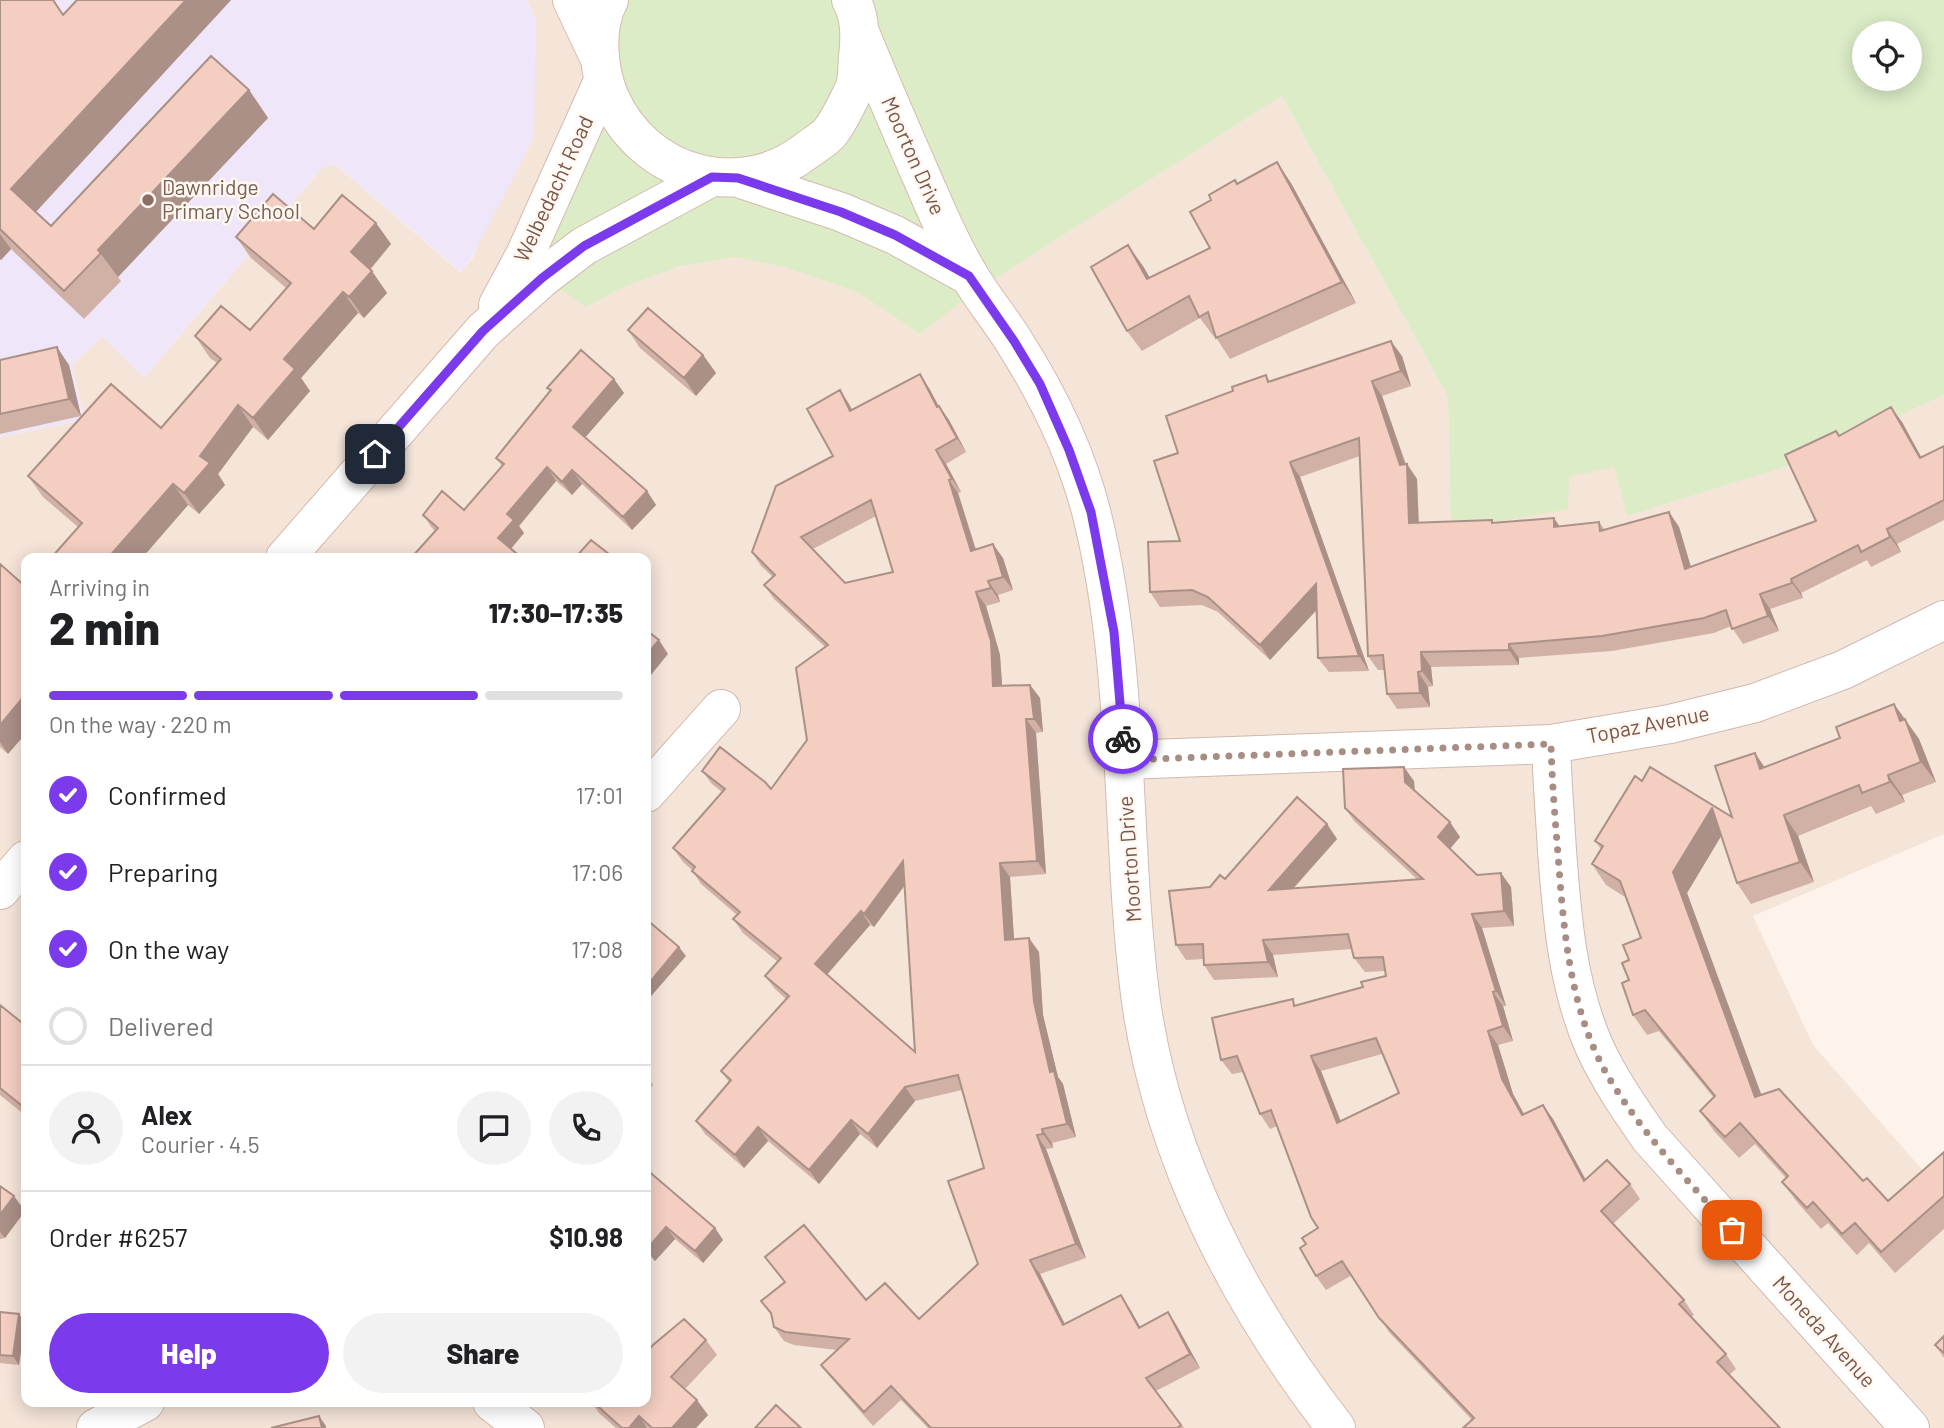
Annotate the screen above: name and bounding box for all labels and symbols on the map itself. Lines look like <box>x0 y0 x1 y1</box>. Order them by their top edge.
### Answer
street label: Moorton Drive <box>877 92 952 218</box>
street label: Welbedacht Road <box>508 111 598 266</box>
place label: Dawnridge Primary School <box>162 174 300 223</box>
marker: Dawnridge Primary School <box>140 192 156 208</box>
pin <box>345 424 405 484</box>
street label: Topaz Avenue <box>1584 699 1711 748</box>
courier <box>1088 704 1158 774</box>
street label: Moorton Drive <box>1112 795 1145 923</box>
pin <box>1702 1200 1762 1260</box>
street label: Moneda Avenue <box>1768 1270 1882 1392</box>

